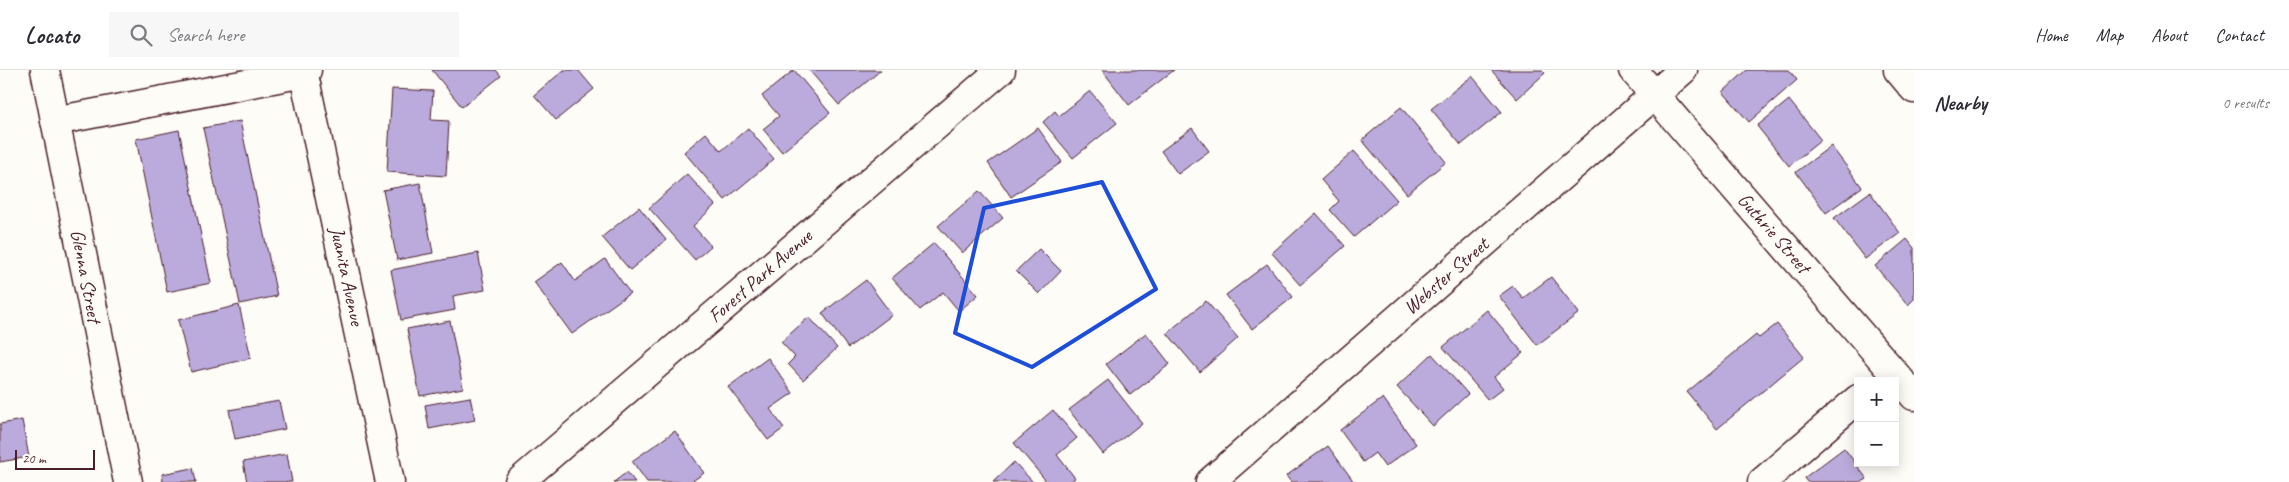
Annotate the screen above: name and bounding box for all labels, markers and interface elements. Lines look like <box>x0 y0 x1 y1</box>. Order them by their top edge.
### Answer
search box <box>109 12 459 57</box>
text: Locato <box>25 20 79 50</box>
icon: search <box>127 21 155 49</box>
text: Search here <box>167 23 245 47</box>
text: Home <box>2035 24 2068 46</box>
text: Map <box>2096 24 2123 46</box>
text: About <box>2151 24 2187 46</box>
text: Contact <box>2215 24 2264 46</box>
text: Nearby <box>1934 90 1987 116</box>
text: 0 results <box>2222 93 2269 113</box>
street label: Guthrie Street <box>1732 188 1818 281</box>
street label: Juanita Avenue <box>324 223 370 329</box>
street label: Forest Park Avenue <box>703 223 818 328</box>
street label: Glenna Street <box>65 227 108 328</box>
street label: Webster Street <box>1398 231 1496 320</box>
map controls <box>1854 377 1899 467</box>
button: + <box>1854 377 1899 422</box>
button: − <box>1854 422 1899 467</box>
scale bar <box>15 447 95 470</box>
text: 20 m <box>22 450 46 467</box>

